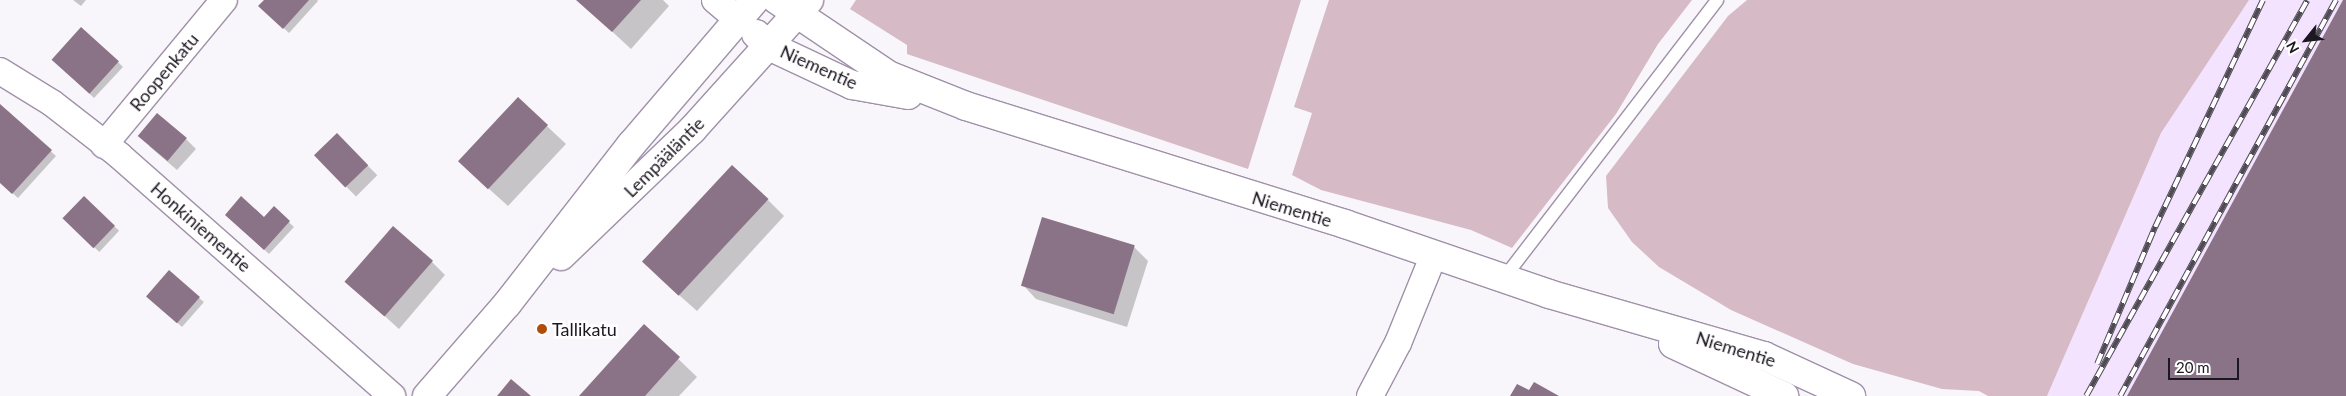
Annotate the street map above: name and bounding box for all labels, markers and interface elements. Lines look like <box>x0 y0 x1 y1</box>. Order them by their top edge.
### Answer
north arrow <box>2281 15 2331 65</box>
street label: Roopenkatu <box>125 29 203 115</box>
text: N <box>2282 39 2302 56</box>
street label: Niementie <box>777 40 861 94</box>
street label: Lempääläntie <box>619 112 709 202</box>
street label: Honkiniementie <box>146 178 256 276</box>
street label: Niementie <box>1250 187 1334 231</box>
place label: Tallikatu <box>552 318 617 340</box>
marker: Tallikatu <box>536 323 548 335</box>
street label: Niementie <box>1694 327 1778 371</box>
scale bar <box>2171 348 2242 380</box>
text: 20 m <box>2176 358 2210 376</box>

